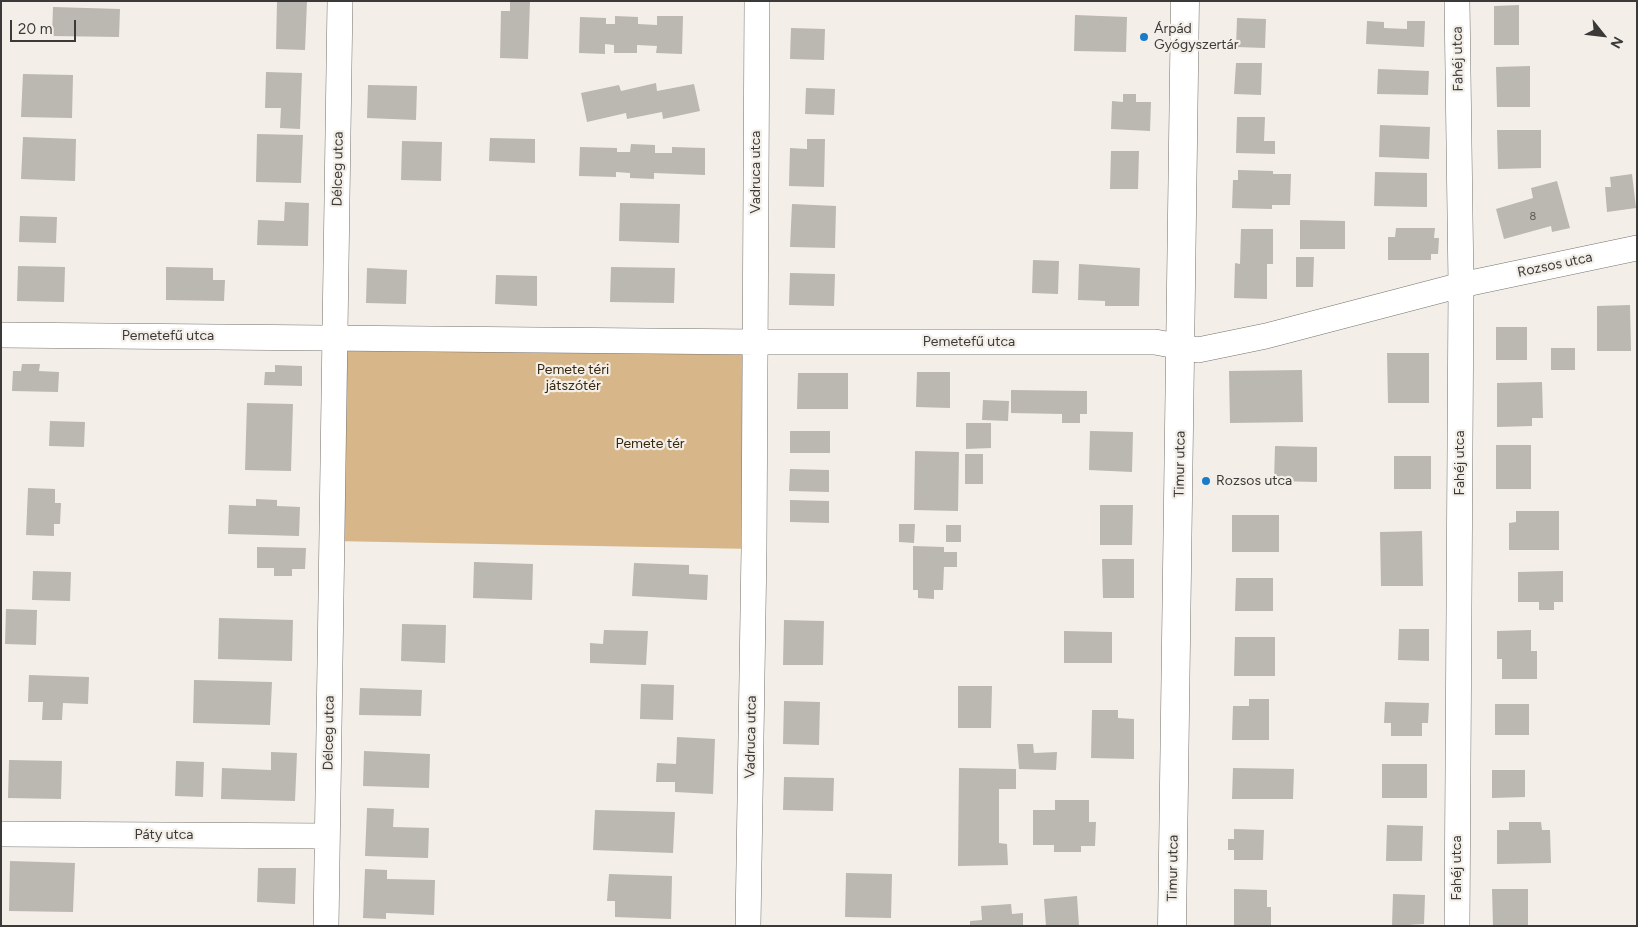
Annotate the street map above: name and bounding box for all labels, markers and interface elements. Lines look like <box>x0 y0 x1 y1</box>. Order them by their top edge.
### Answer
scale bar <box>12 10 79 42</box>
north arrow <box>1578 10 1628 60</box>
text: 20 m <box>18 20 52 38</box>
place label: Árpád Gyógyszertár <box>1154 21 1238 54</box>
street label: Fahéj utca <box>1449 26 1467 92</box>
marker: Árpád Gyógyszertár <box>1138 31 1150 43</box>
text: N <box>1607 34 1627 51</box>
street label: Délceg utca <box>329 131 347 207</box>
street label: Vadruca utca <box>748 131 764 213</box>
house number: 8 <box>1530 210 1536 224</box>
street label: Rozsos utca <box>1516 249 1594 281</box>
street label: Pemetefű utca <box>122 328 214 344</box>
street label: Pemetefű utca <box>923 334 1015 350</box>
park label: Pemete téri játszótér <box>537 362 609 394</box>
street label: Fahéj utca <box>1452 430 1468 496</box>
street label: Timur utca <box>1171 431 1189 497</box>
park label: Pemete tér <box>615 436 685 452</box>
place label: Rozsos utca <box>1216 473 1292 489</box>
marker: Rozsos utca <box>1200 475 1212 487</box>
street label: Délceg utca <box>320 695 338 771</box>
street label: Vadruca utca <box>742 695 760 779</box>
street label: Páty utca <box>135 827 193 843</box>
street label: Timur utca <box>1164 835 1182 901</box>
street label: Fahéj utca <box>1449 835 1465 901</box>

